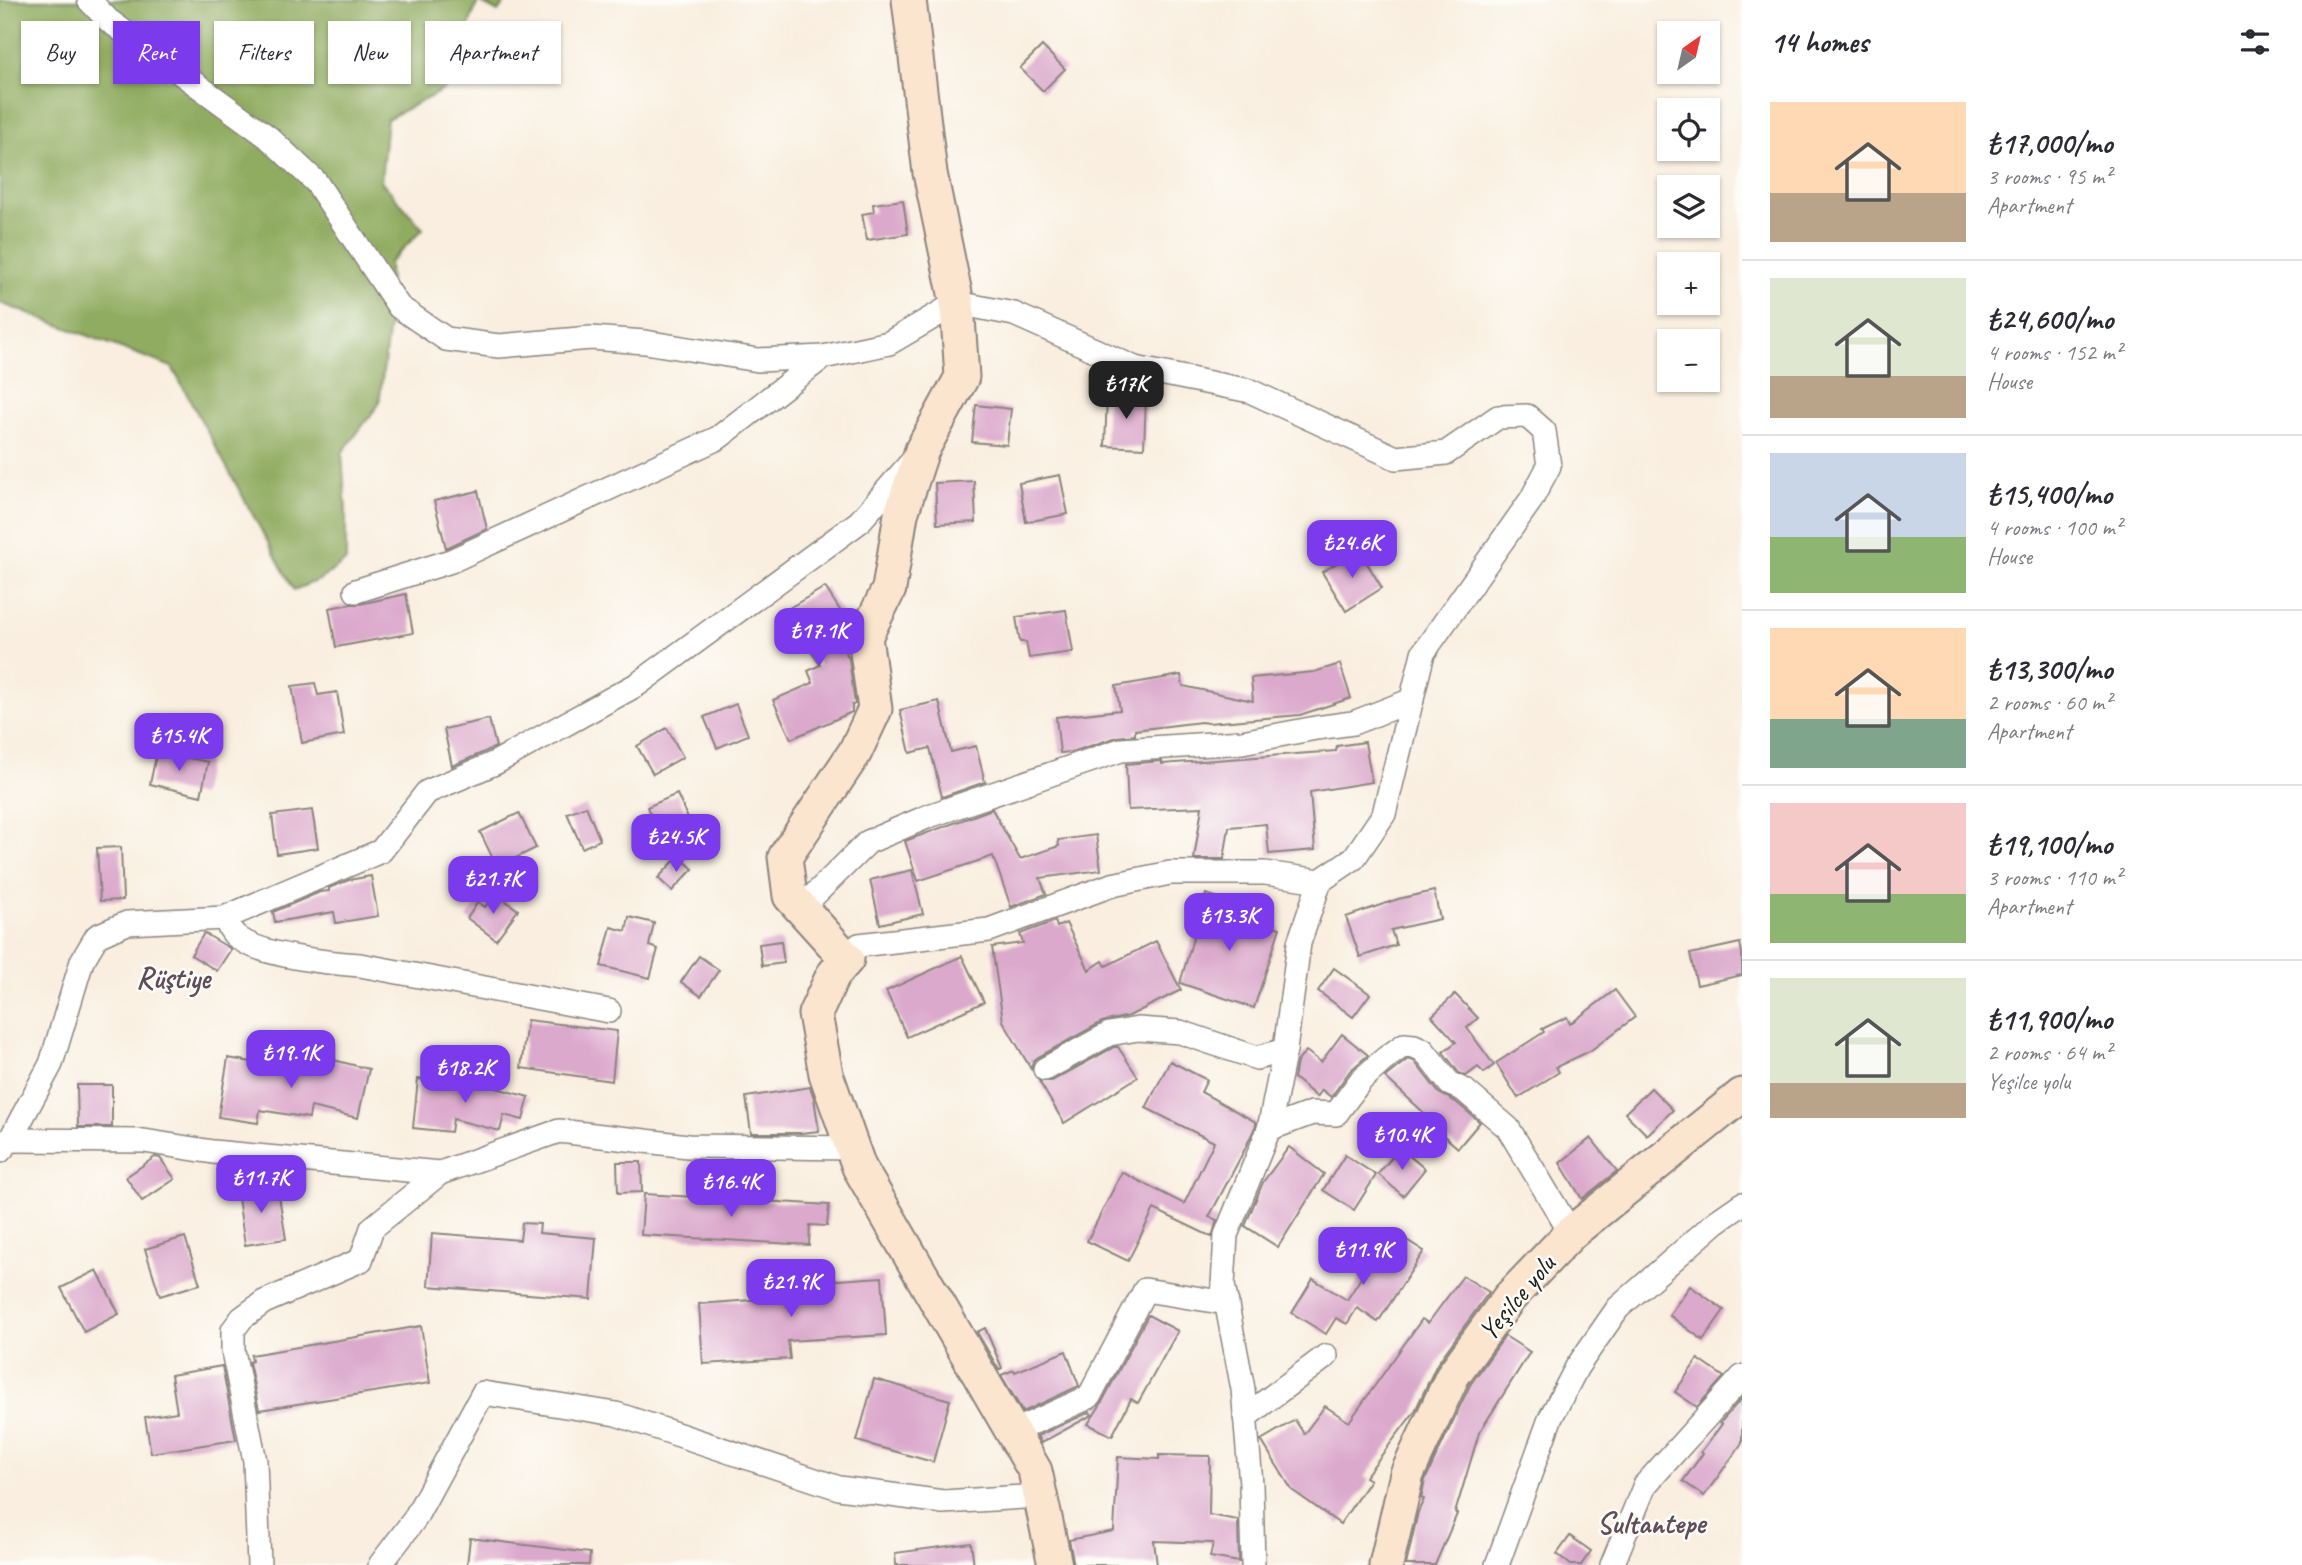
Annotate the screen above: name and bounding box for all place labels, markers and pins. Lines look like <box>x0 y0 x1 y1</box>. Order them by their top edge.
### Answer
pin: ₺17K <box>1085 362 1167 421</box>
pin: ₺24.6K <box>1295 520 1409 580</box>
pin: ₺17.1K <box>762 608 876 668</box>
pin: ₺15.4K <box>122 714 236 773</box>
pin: ₺24.5K <box>619 814 733 874</box>
pin: ₺21.7K <box>436 856 550 916</box>
pin: ₺13.3K <box>1172 894 1286 953</box>
pin: ₺19.1K <box>234 1030 348 1090</box>
pin: ₺18.2K <box>408 1046 522 1105</box>
pin: ₺10.4K <box>1345 1112 1459 1172</box>
pin: ₺11.7K <box>204 1156 318 1215</box>
pin: ₺16.4K <box>674 1160 788 1219</box>
pin: ₺11.9K <box>1306 1228 1420 1287</box>
pin: ₺21.9K <box>734 1260 848 1319</box>

